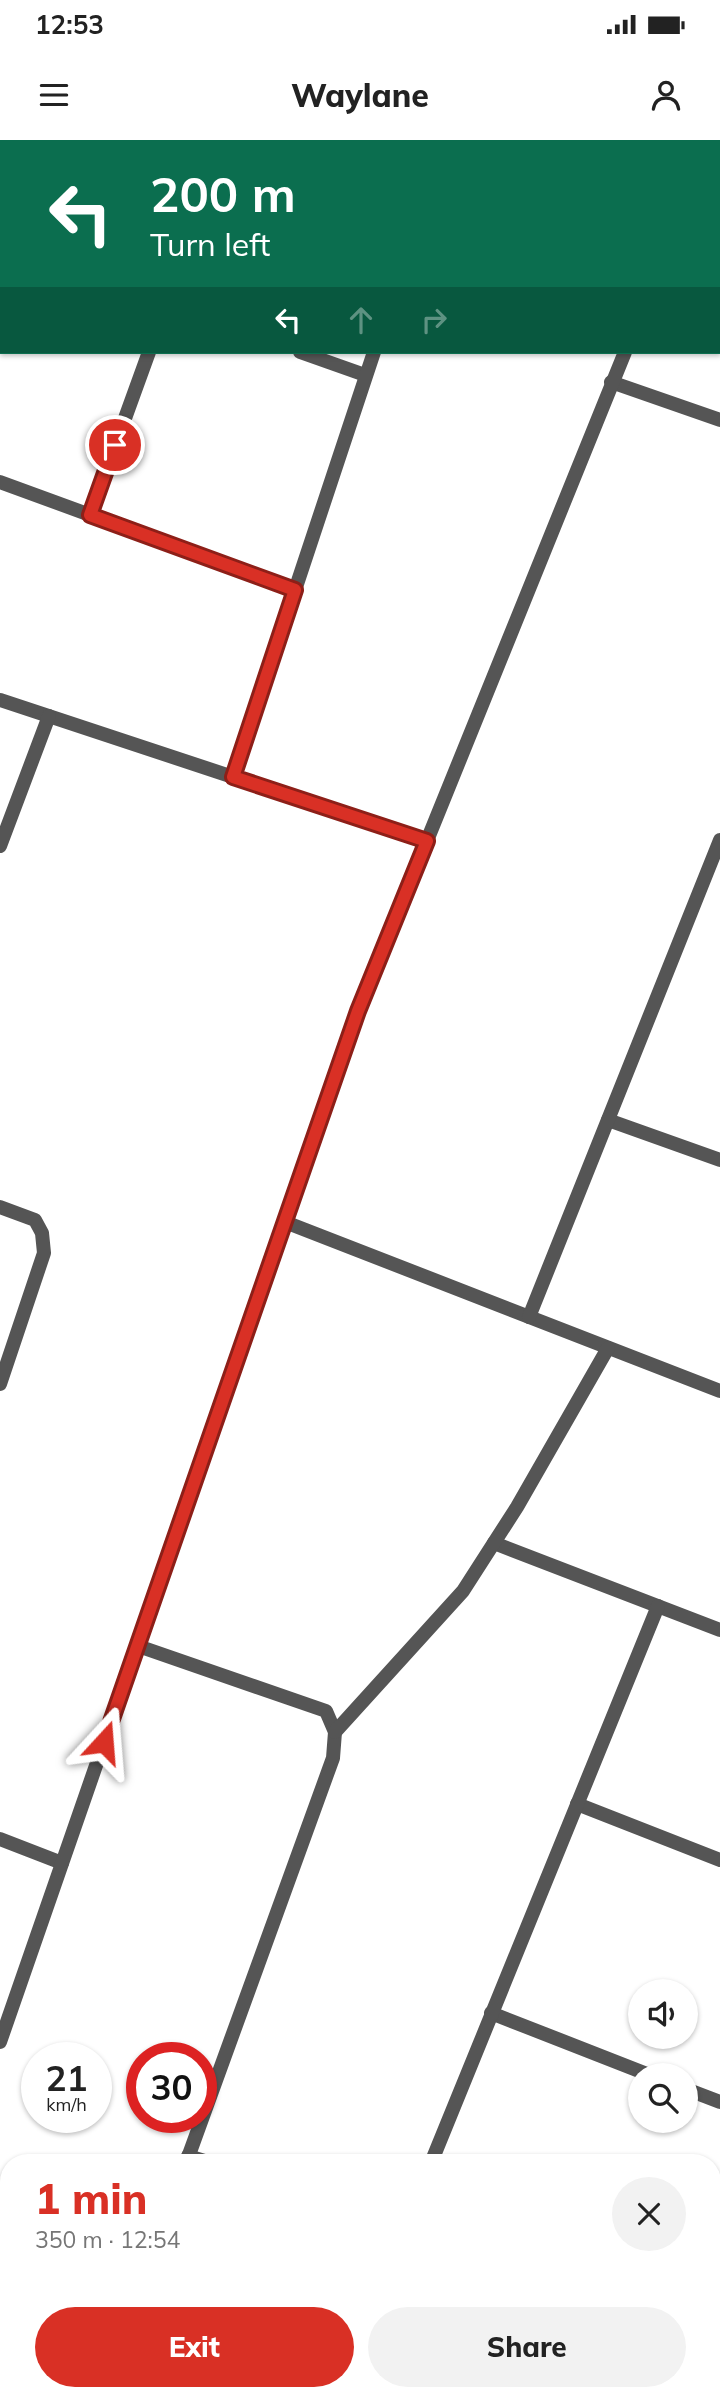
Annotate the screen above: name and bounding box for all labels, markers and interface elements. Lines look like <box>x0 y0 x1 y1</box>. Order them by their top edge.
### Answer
text: 12:53 <box>35 8 104 41</box>
text: Waylane <box>291 75 429 115</box>
icon: menu <box>35 76 73 114</box>
icon: person <box>647 76 685 114</box>
text: 200 m <box>150 163 296 224</box>
icon: left <box>35 168 126 259</box>
text: Turn left <box>150 224 270 264</box>
icon: left <box>269 301 307 339</box>
icon: ahead <box>342 301 380 339</box>
icon: right <box>415 301 453 339</box>
pin <box>85 415 145 475</box>
icon: arrive <box>96 426 134 464</box>
position arrow <box>67 1705 141 1779</box>
map controls <box>628 1979 698 2133</box>
button: sound <box>628 1979 698 2049</box>
speed limit sign: 30 <box>126 2042 217 2133</box>
text: 21 <box>45 2056 88 2100</box>
button: search <box>628 2063 698 2133</box>
text: km/h <box>46 2093 87 2116</box>
text: 1 min <box>35 2172 148 2225</box>
button: close <box>612 2177 686 2251</box>
text: 350 m · 12:54 <box>35 2225 180 2254</box>
button: Exit <box>35 2307 354 2387</box>
button: Share <box>368 2307 686 2387</box>

